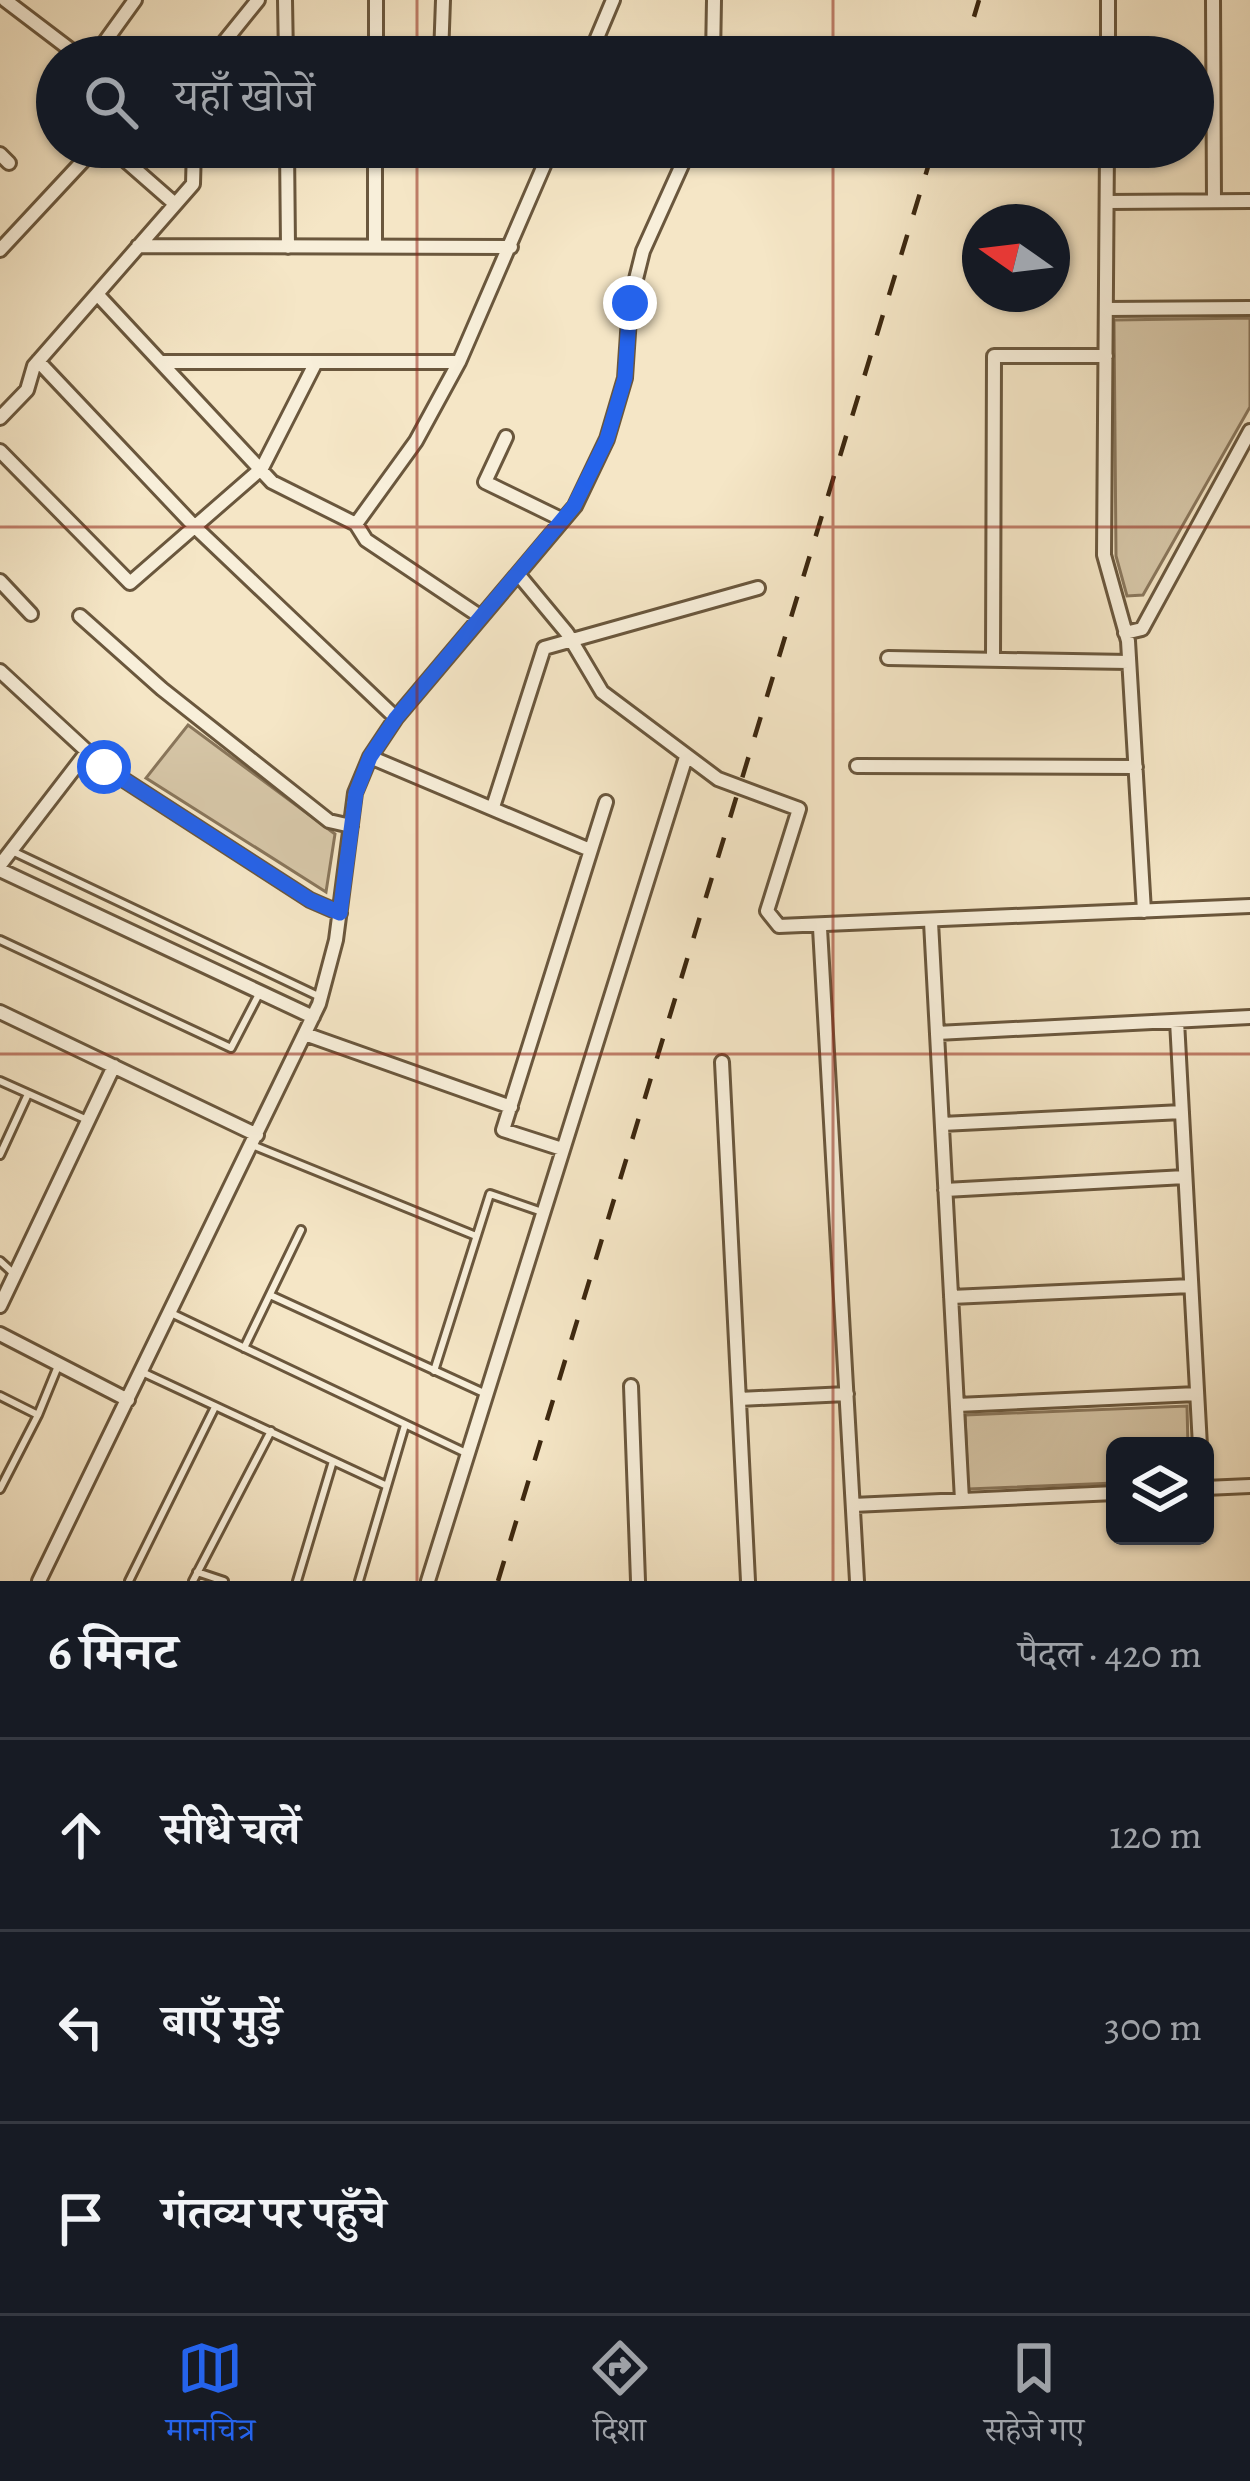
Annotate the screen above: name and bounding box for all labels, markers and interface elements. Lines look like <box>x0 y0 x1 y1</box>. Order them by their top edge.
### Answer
search box <box>36 36 1214 168</box>
text: यहाँ खोजें <box>174 65 315 127</box>
icon: search <box>78 69 144 135</box>
north arrow <box>962 204 1070 312</box>
route end <box>603 276 657 330</box>
route start <box>77 740 131 794</box>
map controls <box>1106 1437 1214 1545</box>
button: layers <box>1106 1437 1214 1545</box>
text: 6 मिनट <box>48 1617 177 1687</box>
text: पैदल · 420 m <box>1018 1627 1202 1680</box>
text: सीधे चलें <box>162 1798 300 1860</box>
icon: ahead <box>48 1802 114 1868</box>
text: 120 m <box>1109 1808 1202 1861</box>
text: बाएँ मुड़ें <box>162 1990 281 2052</box>
icon: left <box>48 1994 114 2060</box>
text: 300 m <box>1104 2000 1202 2053</box>
text: गंतव्य पर पहुँचे <box>162 2182 386 2244</box>
icon: arrive <box>48 2186 114 2252</box>
tab: मानचित्र <box>166 2335 255 2462</box>
tab: दिशा <box>587 2335 653 2462</box>
tab: सहेजे गए <box>984 2335 1084 2462</box>

